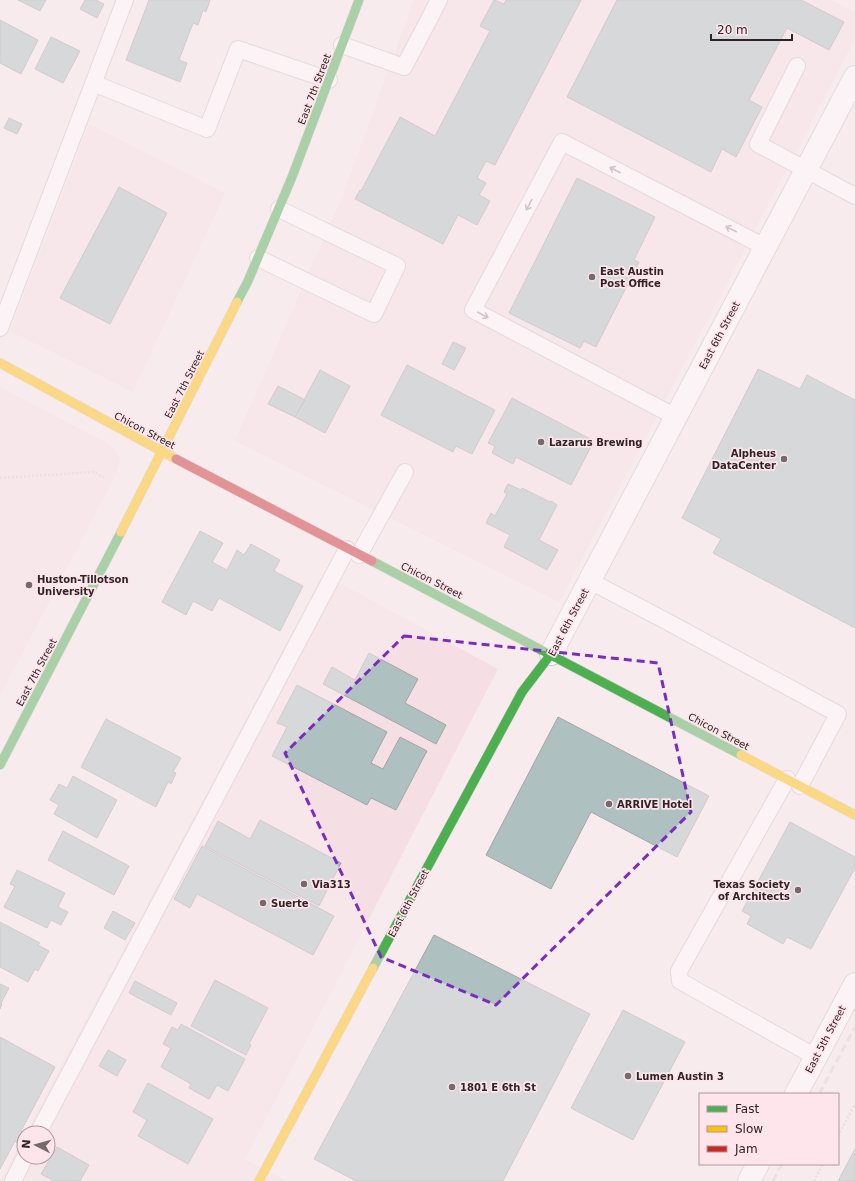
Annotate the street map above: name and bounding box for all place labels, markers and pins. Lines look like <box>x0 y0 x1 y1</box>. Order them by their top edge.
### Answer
place label: East Austin Post Office <box>600 266 664 289</box>
marker: East Austin Post Office <box>587 272 597 282</box>
marker: Lazarus Brewing <box>536 437 546 447</box>
place label: Lazarus Brewing <box>549 437 642 448</box>
place label: Alpheus DataCenter <box>712 448 776 471</box>
marker: Alpheus DataCenter <box>779 454 789 464</box>
place label: Huston-Tillotson University <box>37 574 129 597</box>
marker: Huston-Tillotson University <box>24 580 34 590</box>
marker: ARRIVE Hotel <box>604 799 614 809</box>
place label: ARRIVE Hotel <box>617 799 692 810</box>
marker: Via313 <box>299 879 309 889</box>
place label: Via313 <box>312 879 351 890</box>
place label: Texas Society of Architects <box>714 879 790 902</box>
marker: Texas Society of Architects <box>793 885 803 895</box>
marker: Suerte <box>258 898 268 908</box>
place label: Suerte <box>271 898 309 909</box>
marker: Lumen Austin 3 <box>623 1071 633 1081</box>
place label: Lumen Austin 3 <box>636 1071 724 1082</box>
marker: 1801 E 6th St <box>447 1082 457 1092</box>
place label: 1801 E 6th St <box>460 1082 536 1093</box>

